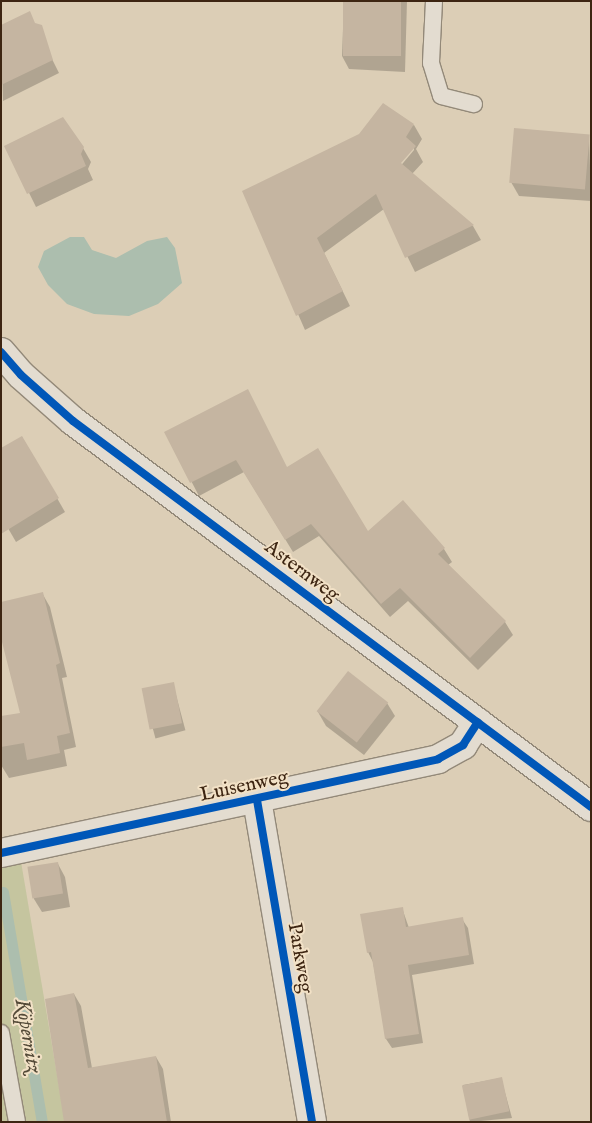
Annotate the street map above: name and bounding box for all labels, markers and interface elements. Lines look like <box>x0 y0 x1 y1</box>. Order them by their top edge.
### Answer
street label: Asternweg <box>260 535 344 607</box>
street label: Luisenweg <box>198 765 290 807</box>
street label: Parkweg <box>282 921 318 995</box>
water label: Köpernitz <box>8 997 46 1075</box>

